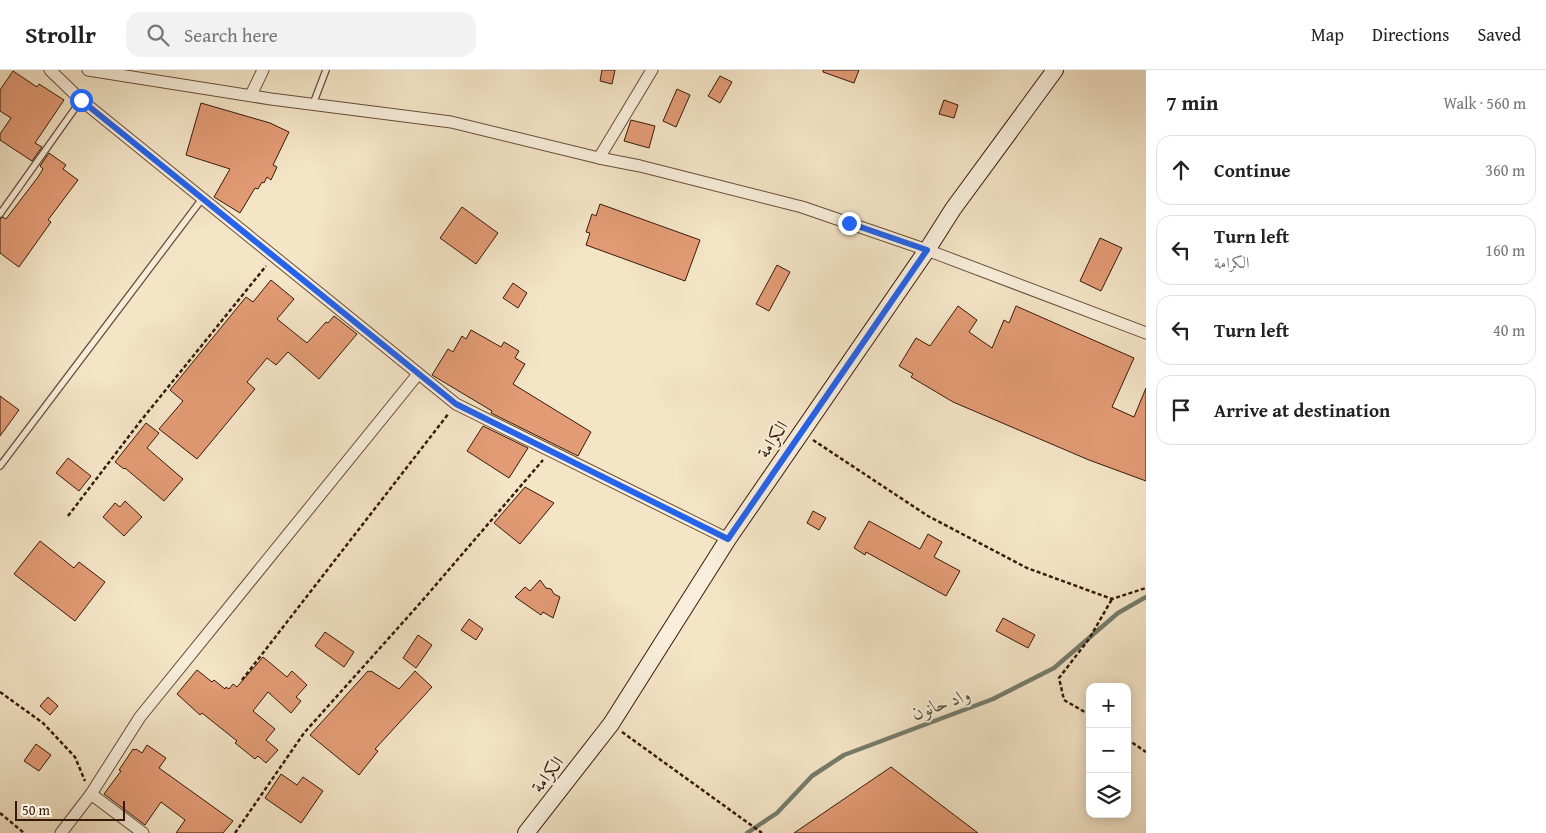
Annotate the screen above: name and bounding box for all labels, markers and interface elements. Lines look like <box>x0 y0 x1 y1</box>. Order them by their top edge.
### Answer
search box <box>126 12 476 57</box>
text: Strollr <box>25 17 96 52</box>
icon: search <box>144 21 172 49</box>
text: Search here <box>184 21 278 49</box>
text: Map <box>1311 21 1344 48</box>
text: Directions <box>1372 21 1449 48</box>
text: Saved <box>1477 21 1521 48</box>
text: 7 min <box>1166 87 1218 118</box>
route start <box>70 89 93 112</box>
text: Walk · 560 m <box>1443 91 1526 115</box>
icon: ahead <box>1167 156 1195 184</box>
text: Continue <box>1214 156 1291 184</box>
text: 360 m <box>1485 158 1525 182</box>
route end <box>838 212 861 235</box>
text: Turn left <box>1214 222 1289 250</box>
icon: left <box>1167 236 1195 264</box>
text: 160 m <box>1485 238 1525 262</box>
text: الكرامة <box>1214 250 1250 274</box>
icon: left <box>1167 316 1195 344</box>
text: Turn left <box>1214 316 1289 344</box>
text: 40 m <box>1493 318 1525 342</box>
icon: arrive <box>1167 396 1195 424</box>
text: Arrive at destination <box>1214 396 1390 424</box>
street label: الكرامة <box>750 415 794 463</box>
water label: واد حانون <box>908 679 974 727</box>
map controls <box>1086 683 1131 818</box>
button: + <box>1086 683 1131 728</box>
button: − <box>1086 728 1131 773</box>
street label: الكرامة <box>524 750 570 798</box>
button: layers <box>1086 773 1131 818</box>
scale bar <box>15 798 125 821</box>
text: 50 m <box>22 800 50 820</box>

